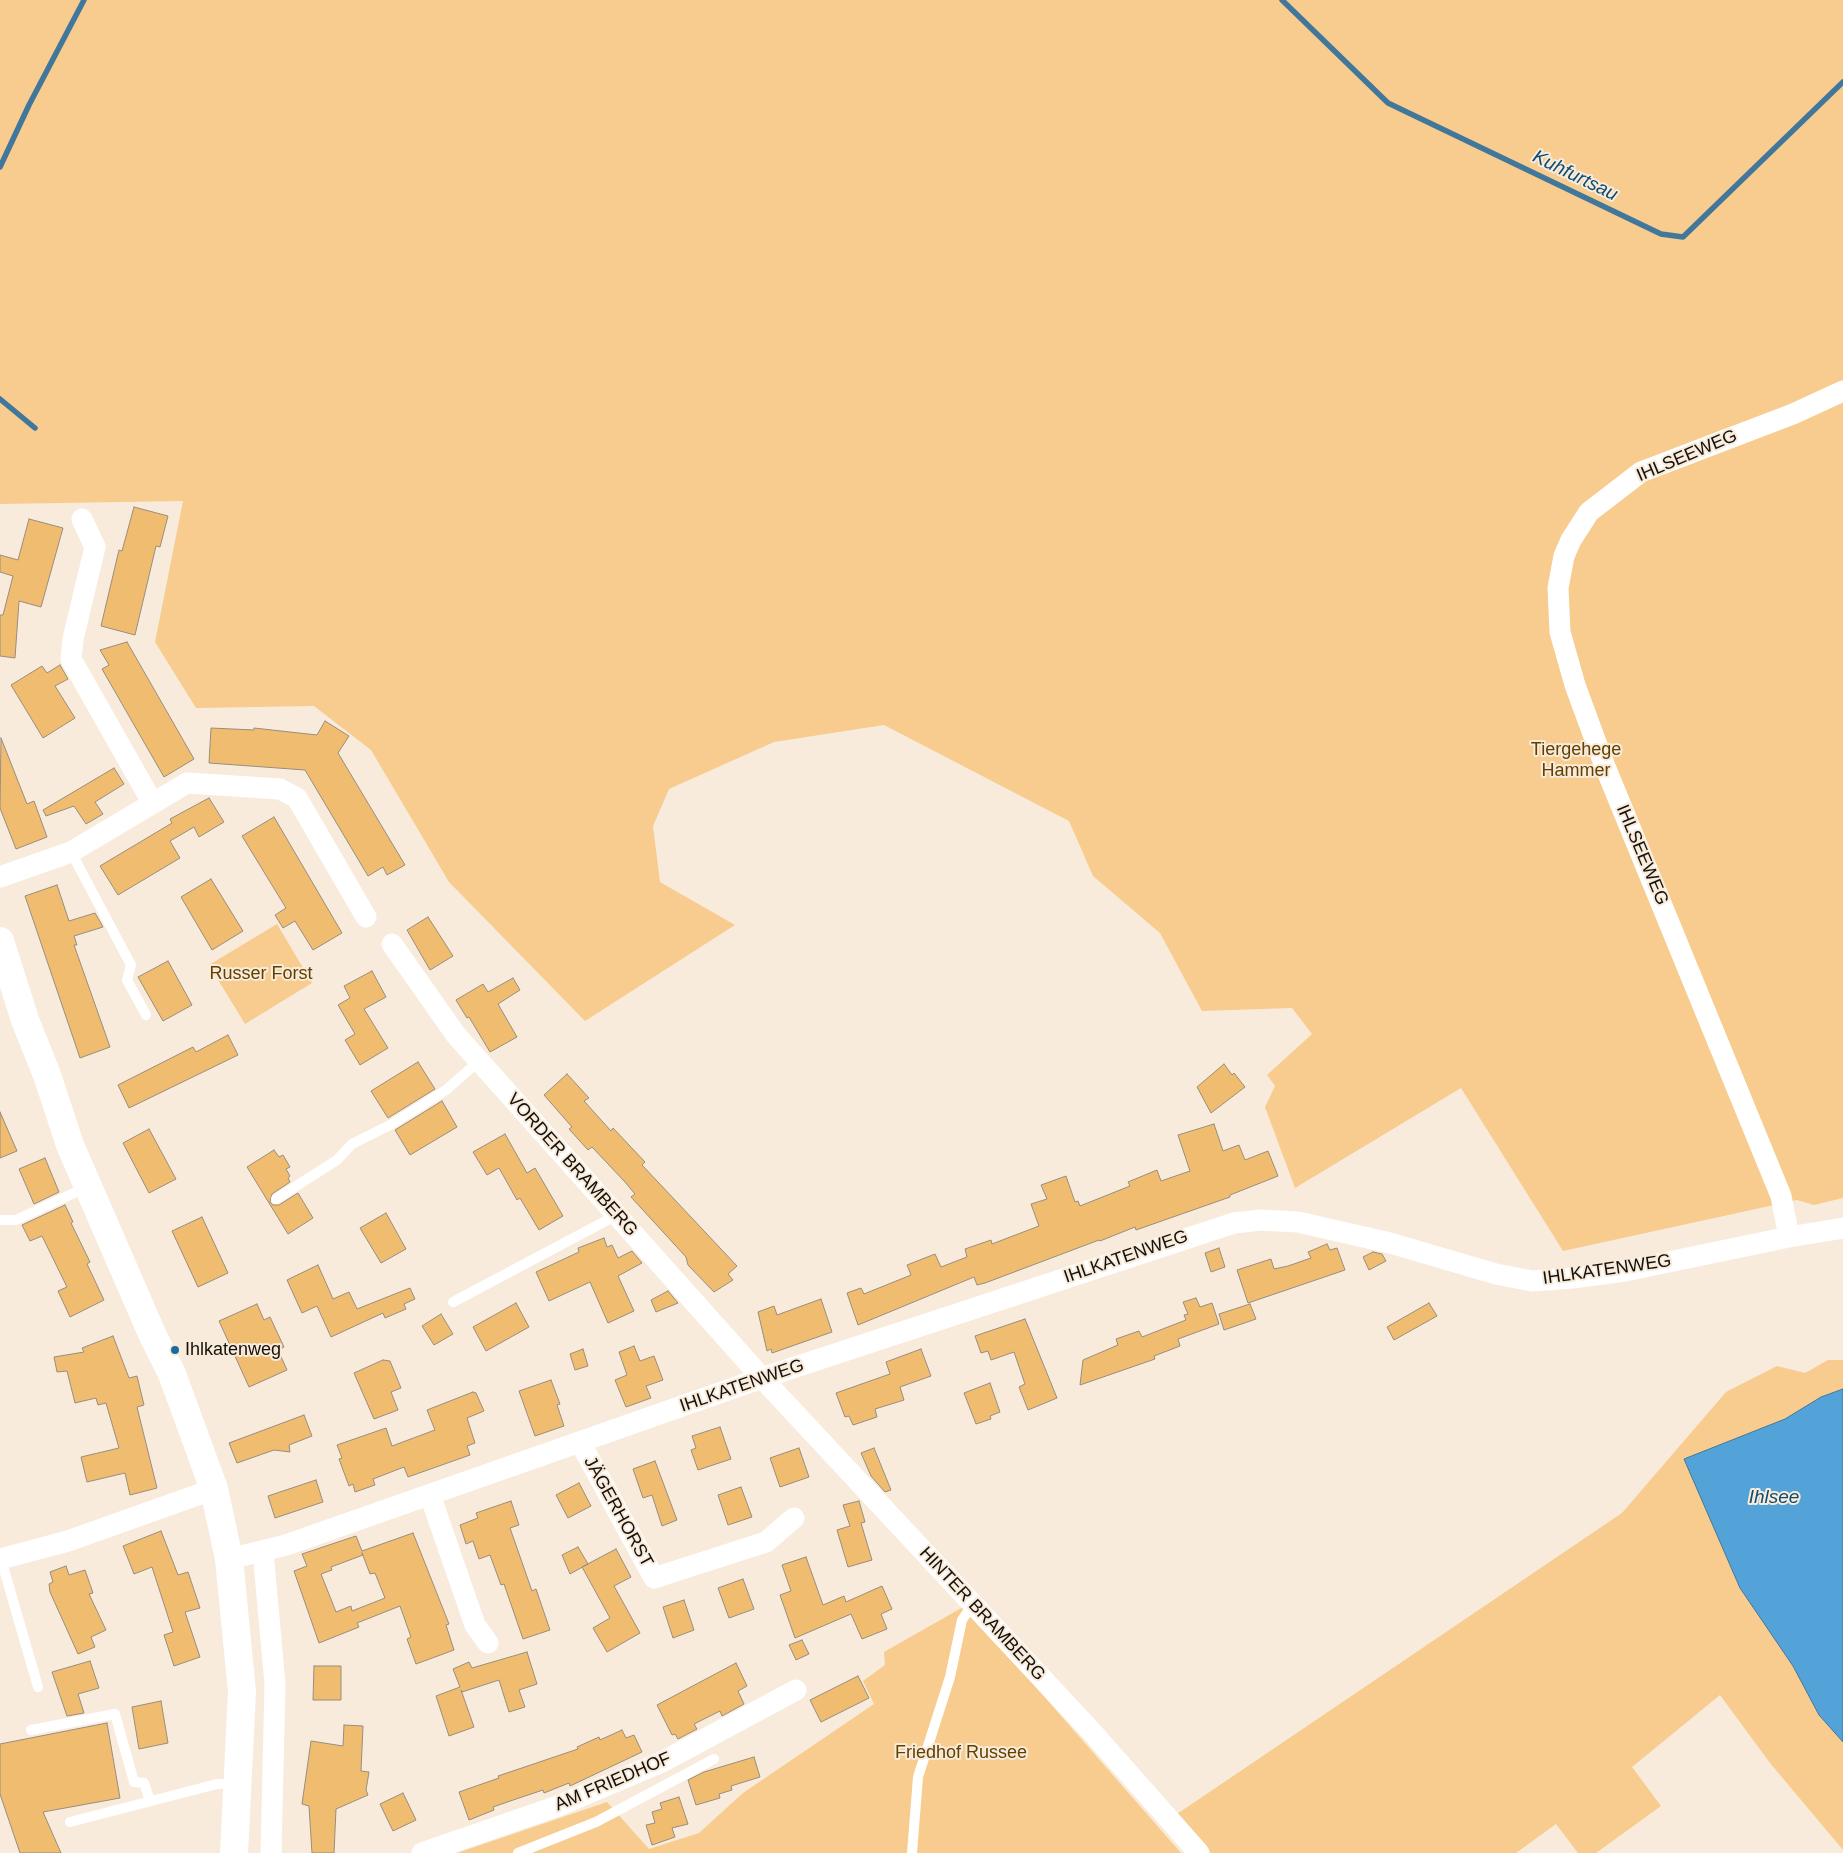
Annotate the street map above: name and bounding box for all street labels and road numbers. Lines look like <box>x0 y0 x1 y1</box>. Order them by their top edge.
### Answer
street label: IHLSEEWEG <box>1634 425 1740 487</box>
street label: IHLSEEWEG <box>1611 802 1673 908</box>
street label: VORDER BRAMBERG <box>502 1089 642 1241</box>
street label: IHLKATENWEG <box>1061 1226 1191 1288</box>
street label: IHLKATENWEG <box>1541 1250 1673 1290</box>
street label: IHLKATENWEG <box>677 1355 807 1417</box>
street label: JÄGERHORST <box>579 1453 657 1571</box>
street label: HINTER BRAMBERG <box>914 1543 1050 1685</box>
street label: AM FRIEDHOF <box>552 1748 674 1816</box>

